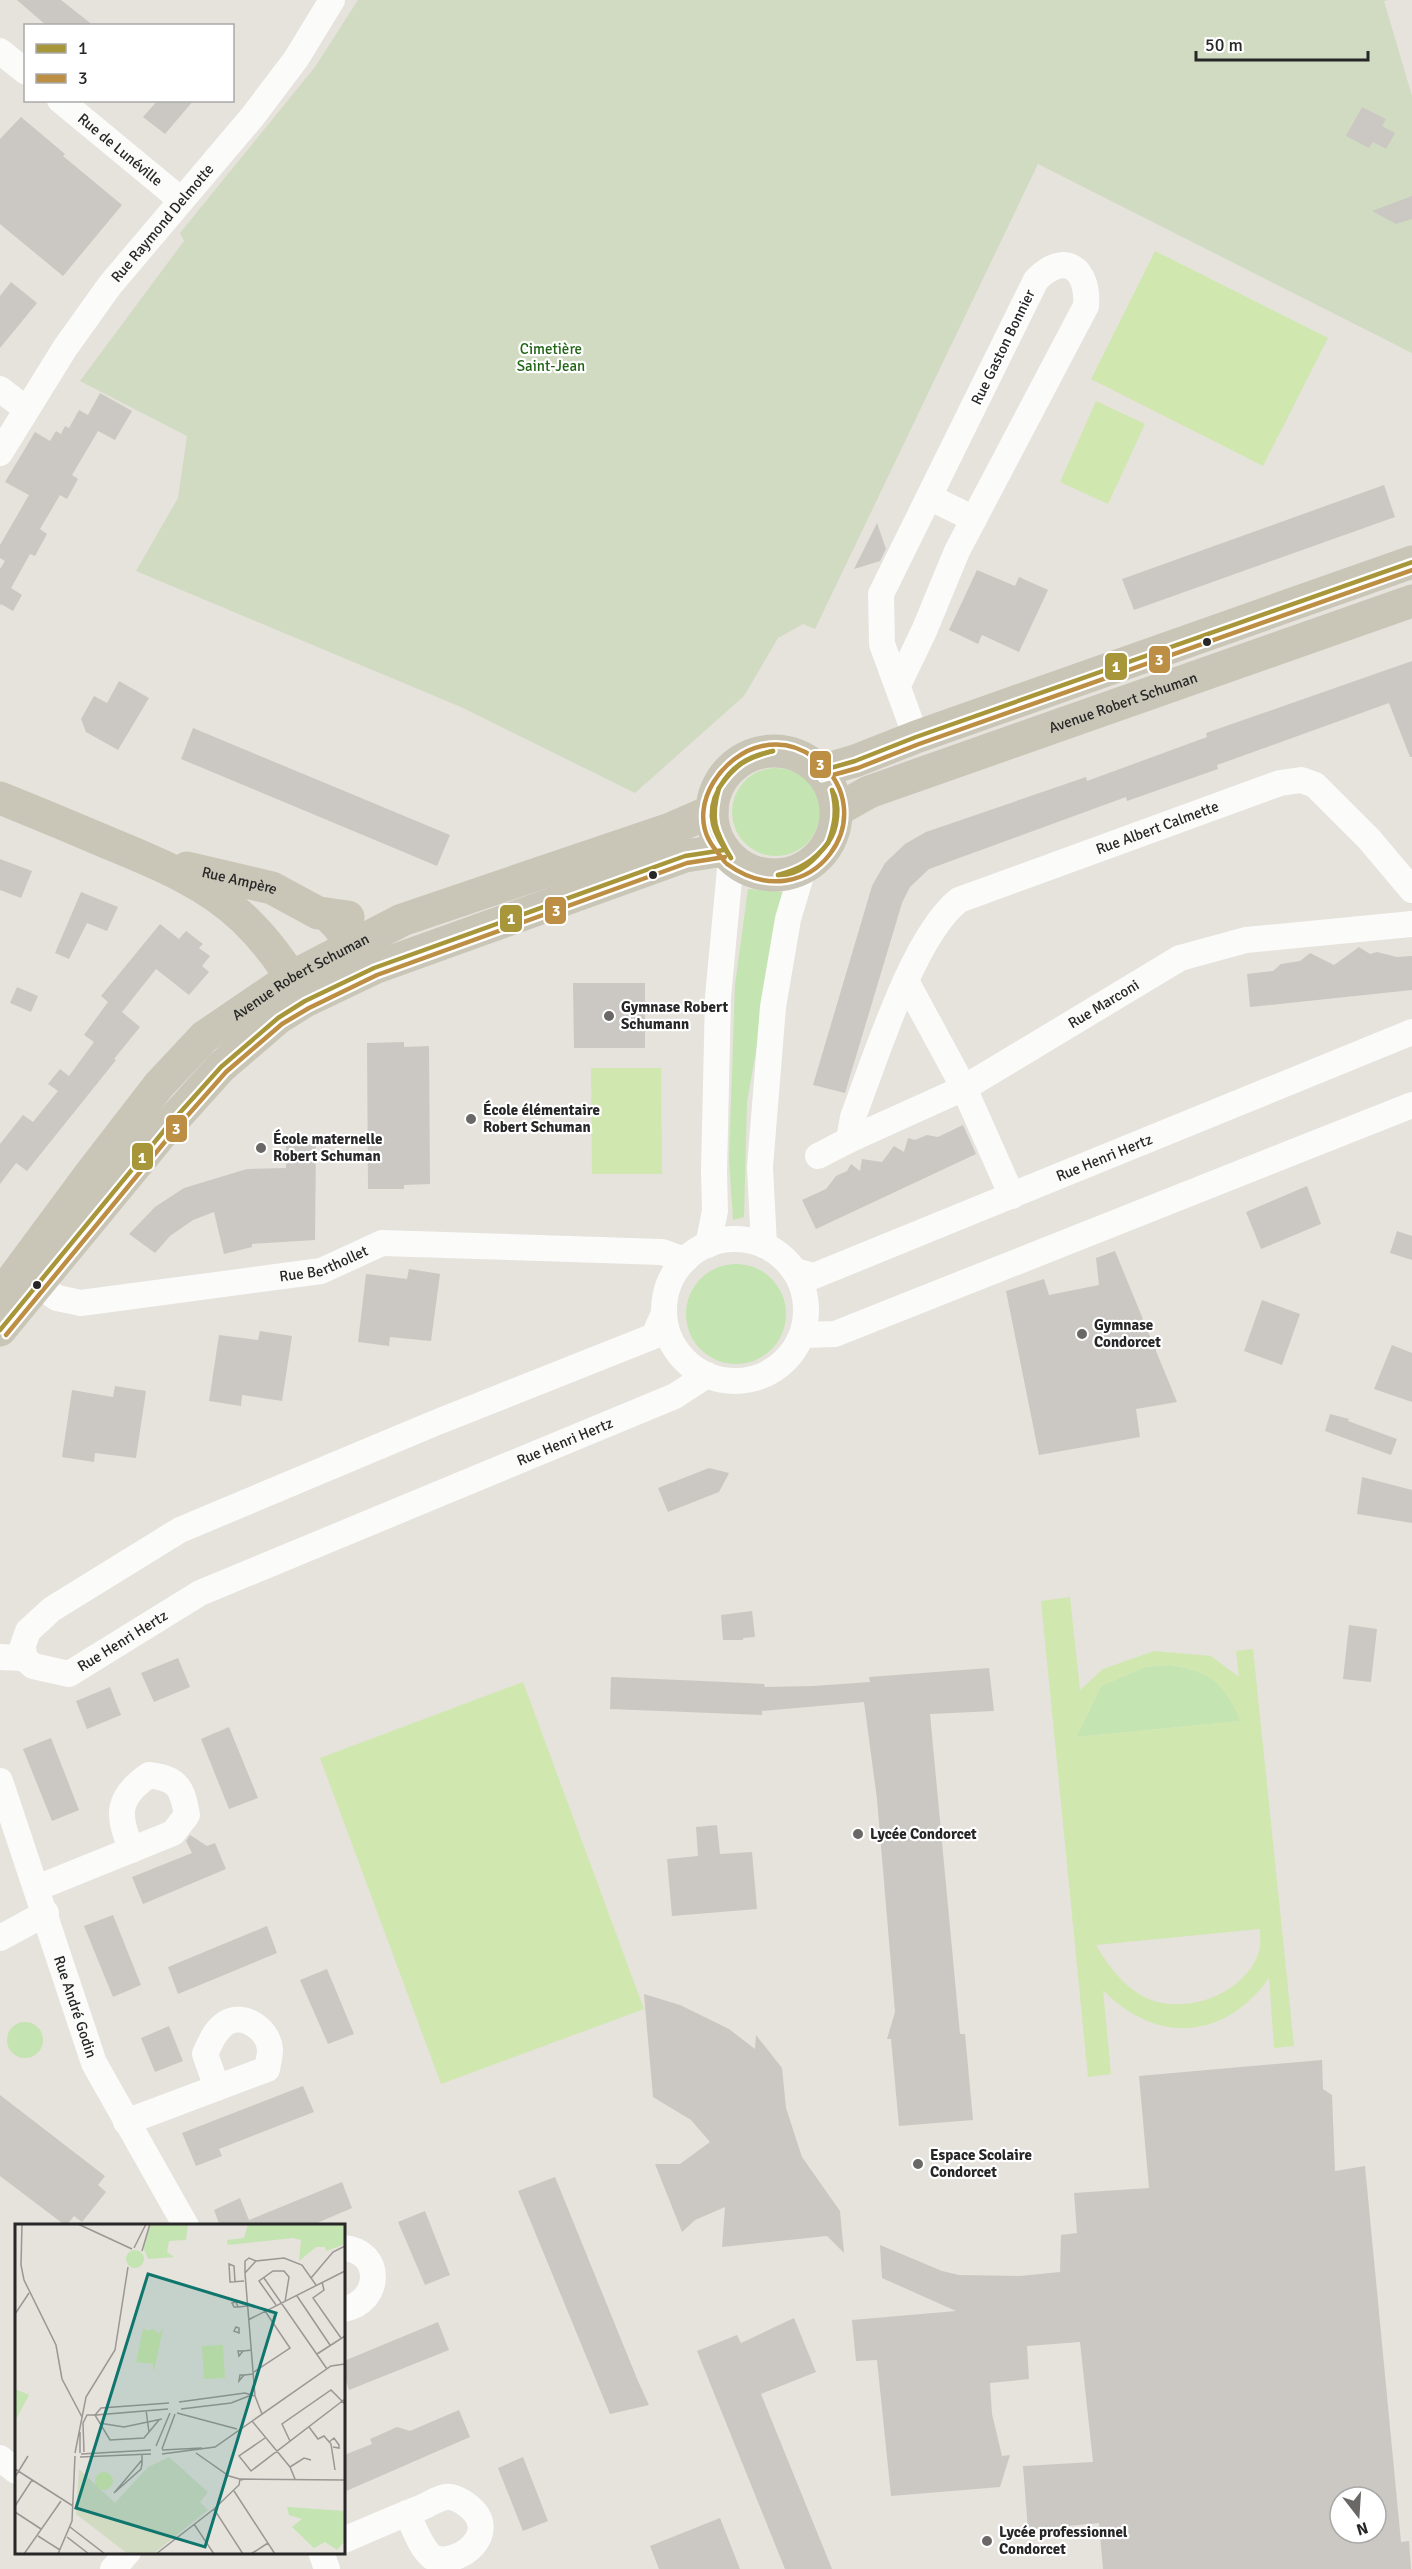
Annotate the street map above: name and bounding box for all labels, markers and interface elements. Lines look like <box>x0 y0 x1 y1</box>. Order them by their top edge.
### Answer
legend <box>24 24 234 102</box>
scale bar <box>1196 24 1368 62</box>
text: 50 m <box>1205 34 1243 56</box>
text: 1 <box>78 37 88 59</box>
text: 3 <box>78 67 88 89</box>
street label: Rue de Lunéville <box>74 109 166 190</box>
street label: Rue Raymond Delmotte <box>107 160 218 286</box>
street label: Rue Gaston Bonnier <box>967 286 1039 408</box>
park label: Cimetière Saint-Jean <box>517 340 585 375</box>
unlabelled marker <box>1201 636 1213 648</box>
line badge: 3 <box>1148 645 1171 674</box>
text: 3 <box>1155 650 1163 670</box>
line badge: 1 <box>1104 652 1128 681</box>
text: 1 <box>1112 657 1121 677</box>
street label: Avenue Robert Schuman <box>1046 668 1200 737</box>
line badge: 3 <box>809 750 832 779</box>
text: 3 <box>816 755 824 775</box>
street label: Rue Albert Calmette <box>1093 797 1221 858</box>
street label: Rue Ampère <box>200 863 281 898</box>
unlabelled marker <box>647 869 659 881</box>
line badge: 3 <box>544 896 567 925</box>
text: 3 <box>552 901 560 921</box>
line badge: 1 <box>499 904 523 933</box>
text: 1 <box>507 909 516 929</box>
street label: Avenue Robert Schuman <box>229 930 372 1024</box>
street label: Rue Marconi <box>1065 976 1142 1032</box>
place label: Gymnase Robert Schumann <box>621 998 728 1033</box>
marker: Gymnase Robert Schumann <box>602 1009 616 1023</box>
place label: École élémentaire Robert Schuman <box>483 1100 600 1136</box>
marker: École élémentaire Robert Schuman <box>464 1112 478 1126</box>
line badge: 3 <box>165 1114 188 1143</box>
text: 3 <box>172 1119 180 1139</box>
place label: École maternelle Robert Schuman <box>273 1129 382 1165</box>
street label: Rue Henri Hertz <box>1053 1130 1155 1185</box>
marker: École maternelle Robert Schuman <box>254 1141 268 1155</box>
line badge: 1 <box>131 1142 154 1171</box>
text: 1 <box>138 1148 147 1168</box>
street label: Rue Berthollet <box>278 1242 371 1285</box>
unlabelled marker <box>31 1279 43 1291</box>
place label: Gymnase Condorcet <box>1094 1316 1161 1351</box>
marker: Gymnase Condorcet <box>1075 1327 1089 1341</box>
street label: Rue Henri Hertz <box>514 1414 616 1470</box>
street label: Rue Henri Hertz <box>74 1606 171 1675</box>
place label: Lycée Condorcet <box>870 1825 977 1843</box>
marker: Lycée Condorcet <box>851 1827 865 1841</box>
street label: Rue André Godin <box>50 1953 101 2060</box>
place label: Espace Scolaire Condorcet <box>930 2146 1032 2181</box>
marker: Espace Scolaire Condorcet <box>911 2157 925 2171</box>
inset map <box>15 2224 345 2554</box>
north arrow <box>1328 2485 1388 2545</box>
text: N <box>1354 2517 1370 2540</box>
place label: Lycée professionnel Condorcet <box>999 2523 1128 2558</box>
marker: Lycée professionnel Condorcet <box>980 2534 994 2548</box>

